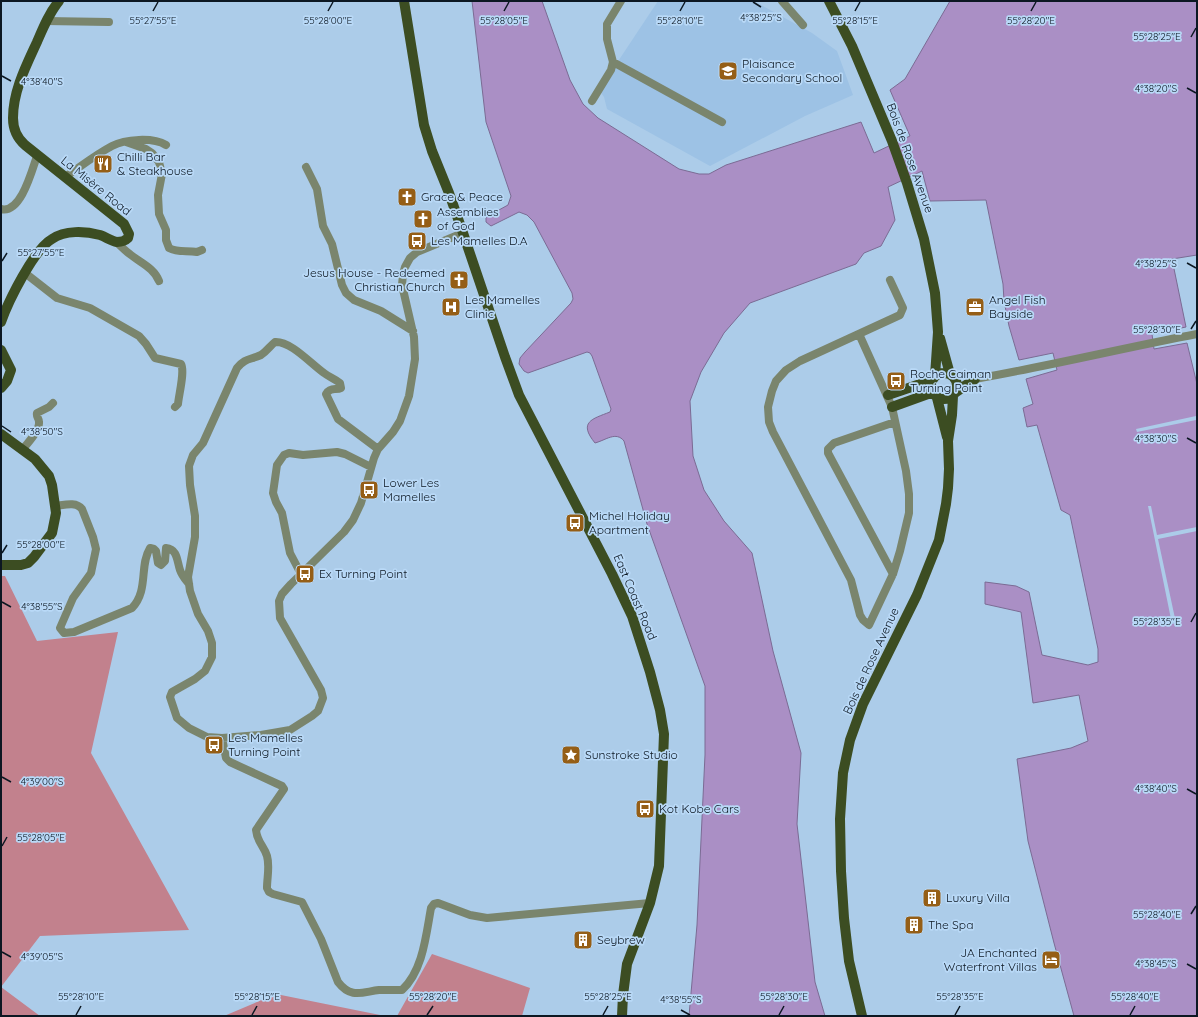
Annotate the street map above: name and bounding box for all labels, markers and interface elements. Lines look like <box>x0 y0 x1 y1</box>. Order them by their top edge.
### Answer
text: 4°38'25"S <box>740 11 782 24</box>
text: 55°27'55"E <box>129 14 177 27</box>
text: 55°28'00"E <box>304 14 353 27</box>
text: 55°28'05"E <box>480 14 528 27</box>
text: 55°28'10"E <box>657 14 703 27</box>
text: 55°28'15"E <box>832 14 878 27</box>
text: 55°28'20"E <box>1007 14 1055 27</box>
text: 55°28'25"E <box>1133 30 1181 43</box>
place label: Plaisance Secondary School <box>742 56 842 85</box>
school or university icon: Plaisance Secondary School <box>717 60 739 82</box>
text: 4°38'40"S <box>21 75 63 88</box>
text: 4°38'20"S <box>1135 82 1177 95</box>
street label: Bois de Rose Avenue <box>884 101 937 215</box>
place label: Chilli Bar & Steakhouse <box>117 149 193 178</box>
street label: La Misère Road <box>58 153 134 219</box>
restaurant icon: Chilli Bar & Steakhouse <box>92 153 114 175</box>
church icon: Grace & Peace <box>396 186 418 208</box>
place label: Grace & Peace <box>421 189 503 204</box>
place label: Assemblies of God <box>437 204 499 233</box>
church icon: Assemblies of God <box>412 208 434 230</box>
bus stop icon: Les Mamelles D.A <box>406 230 428 252</box>
place label: Les Mamelles D.A <box>431 233 528 248</box>
text: 55°27'55"E <box>17 246 65 259</box>
text: 4°38'25"S <box>1135 257 1177 270</box>
place label: Jesus House - Redeemed Christian Church <box>303 265 445 294</box>
church icon: Jesus House - Redeemed Christian Church <box>448 269 470 291</box>
place label: Les Mamelles Clinic <box>465 292 540 321</box>
place label: Angel Fish Bayside <box>989 292 1046 321</box>
hospital icon: Les Mamelles Clinic <box>440 296 462 318</box>
office icon: Angel Fish Bayside <box>964 296 986 318</box>
text: 55°28'30"E <box>1133 323 1181 336</box>
place label: Roche Caiman Turning Point <box>910 366 991 395</box>
bus stop icon: Roche Caiman Turning Point <box>885 370 907 392</box>
text: 4°38'50"S <box>21 425 63 438</box>
text: 4°38'30"S <box>1135 432 1177 445</box>
place label: Lower Les Mamelles <box>383 475 439 504</box>
bus stop icon: Lower Les Mamelles <box>358 479 380 501</box>
place label: Michel Holiday Apartment <box>589 508 670 537</box>
bus stop icon: Michel Holiday Apartment <box>564 512 586 534</box>
text: 55°28'00"E <box>17 538 66 551</box>
street label: East Coast Road <box>611 551 660 642</box>
bus stop icon: Ex Turning Point <box>294 563 316 585</box>
place label: Ex Turning Point <box>319 566 407 581</box>
text: 4°38'55"S <box>21 600 63 613</box>
street label: Bois de Rose Avenue <box>839 605 902 716</box>
text: 55°28'35"E <box>1133 615 1181 628</box>
place label: Les Mamelles Turning Point <box>228 730 303 759</box>
bus stop icon: Les Mamelles Turning Point <box>203 734 225 756</box>
place icon: Sunstroke Studio <box>560 744 582 766</box>
place label: Sunstroke Studio <box>585 747 678 762</box>
text: 4°39'00"S <box>21 775 64 788</box>
text: 4°38'40"S <box>1135 782 1177 795</box>
bus stop icon: Kot Kobe Cars <box>634 798 656 820</box>
place label: Kot Kobe Cars <box>659 801 740 816</box>
text: 55°28'05"E <box>17 831 65 844</box>
building icon: Luxury Villa <box>921 887 943 909</box>
place label: Luxury Villa <box>946 890 1010 905</box>
text: 55°28'40"E <box>1133 908 1181 921</box>
building icon: The Spa <box>903 914 925 936</box>
place label: The Spa <box>928 917 973 932</box>
building icon: Seybrew <box>572 929 594 951</box>
place label: Seybrew <box>597 932 645 947</box>
place label: JA Enchanted Waterfront Villas <box>944 945 1037 974</box>
hotel icon: JA Enchanted Waterfront Villas <box>1040 949 1062 971</box>
text: 4°39'05"S <box>21 950 63 963</box>
text: 4°38'45"S <box>1135 957 1177 970</box>
text: 55°28'10"E <box>58 990 104 1003</box>
text: 55°28'15"E <box>234 990 280 1003</box>
text: 55°28'20"E <box>409 990 457 1003</box>
text: 55°28'25"E <box>584 990 632 1003</box>
text: 55°28'30"E <box>760 990 808 1003</box>
text: 55°28'35"E <box>936 990 984 1003</box>
text: 55°28'40"E <box>1111 990 1159 1003</box>
text: 4°38'55"S <box>660 993 702 1006</box>

